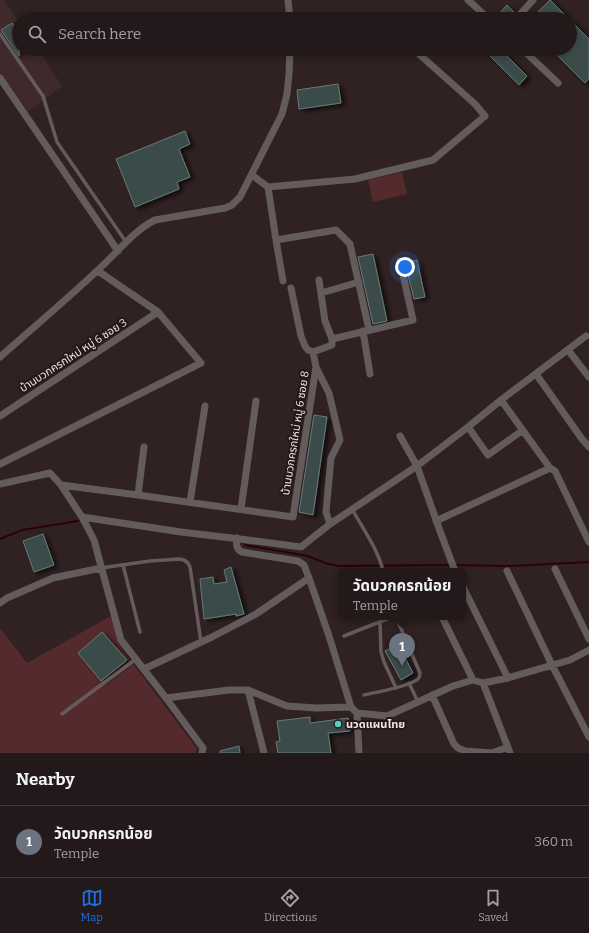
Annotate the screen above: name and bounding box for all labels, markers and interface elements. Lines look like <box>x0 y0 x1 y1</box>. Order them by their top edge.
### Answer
search box <box>12 12 577 56</box>
icon: search <box>26 23 48 45</box>
text: Search here <box>58 25 141 43</box>
your location <box>395 257 415 277</box>
street label: บ้านบวกครกใหม่ หมู่ 6 ซอย 3 <box>17 316 129 395</box>
street label: บ้านบวกครกใหม่ หมู่ 6 ซอย 8 <box>279 370 312 496</box>
popup <box>338 568 466 620</box>
text: วัดบวกครกน้อย <box>353 577 451 595</box>
text: Temple <box>353 598 398 613</box>
pin: 1 <box>389 633 415 666</box>
place label: นวดแผนไทย <box>346 718 405 731</box>
marker: นวดแผนไทย <box>333 719 343 729</box>
text: Nearby <box>16 769 75 790</box>
text: วัดบวกครกน้อย <box>54 825 153 843</box>
text: 1 <box>26 834 32 849</box>
text: 360 m <box>535 834 573 849</box>
text: Temple <box>54 846 99 861</box>
tab: Map <box>81 887 103 924</box>
tab: Directions <box>264 887 317 924</box>
tab: Saved <box>478 887 508 924</box>

